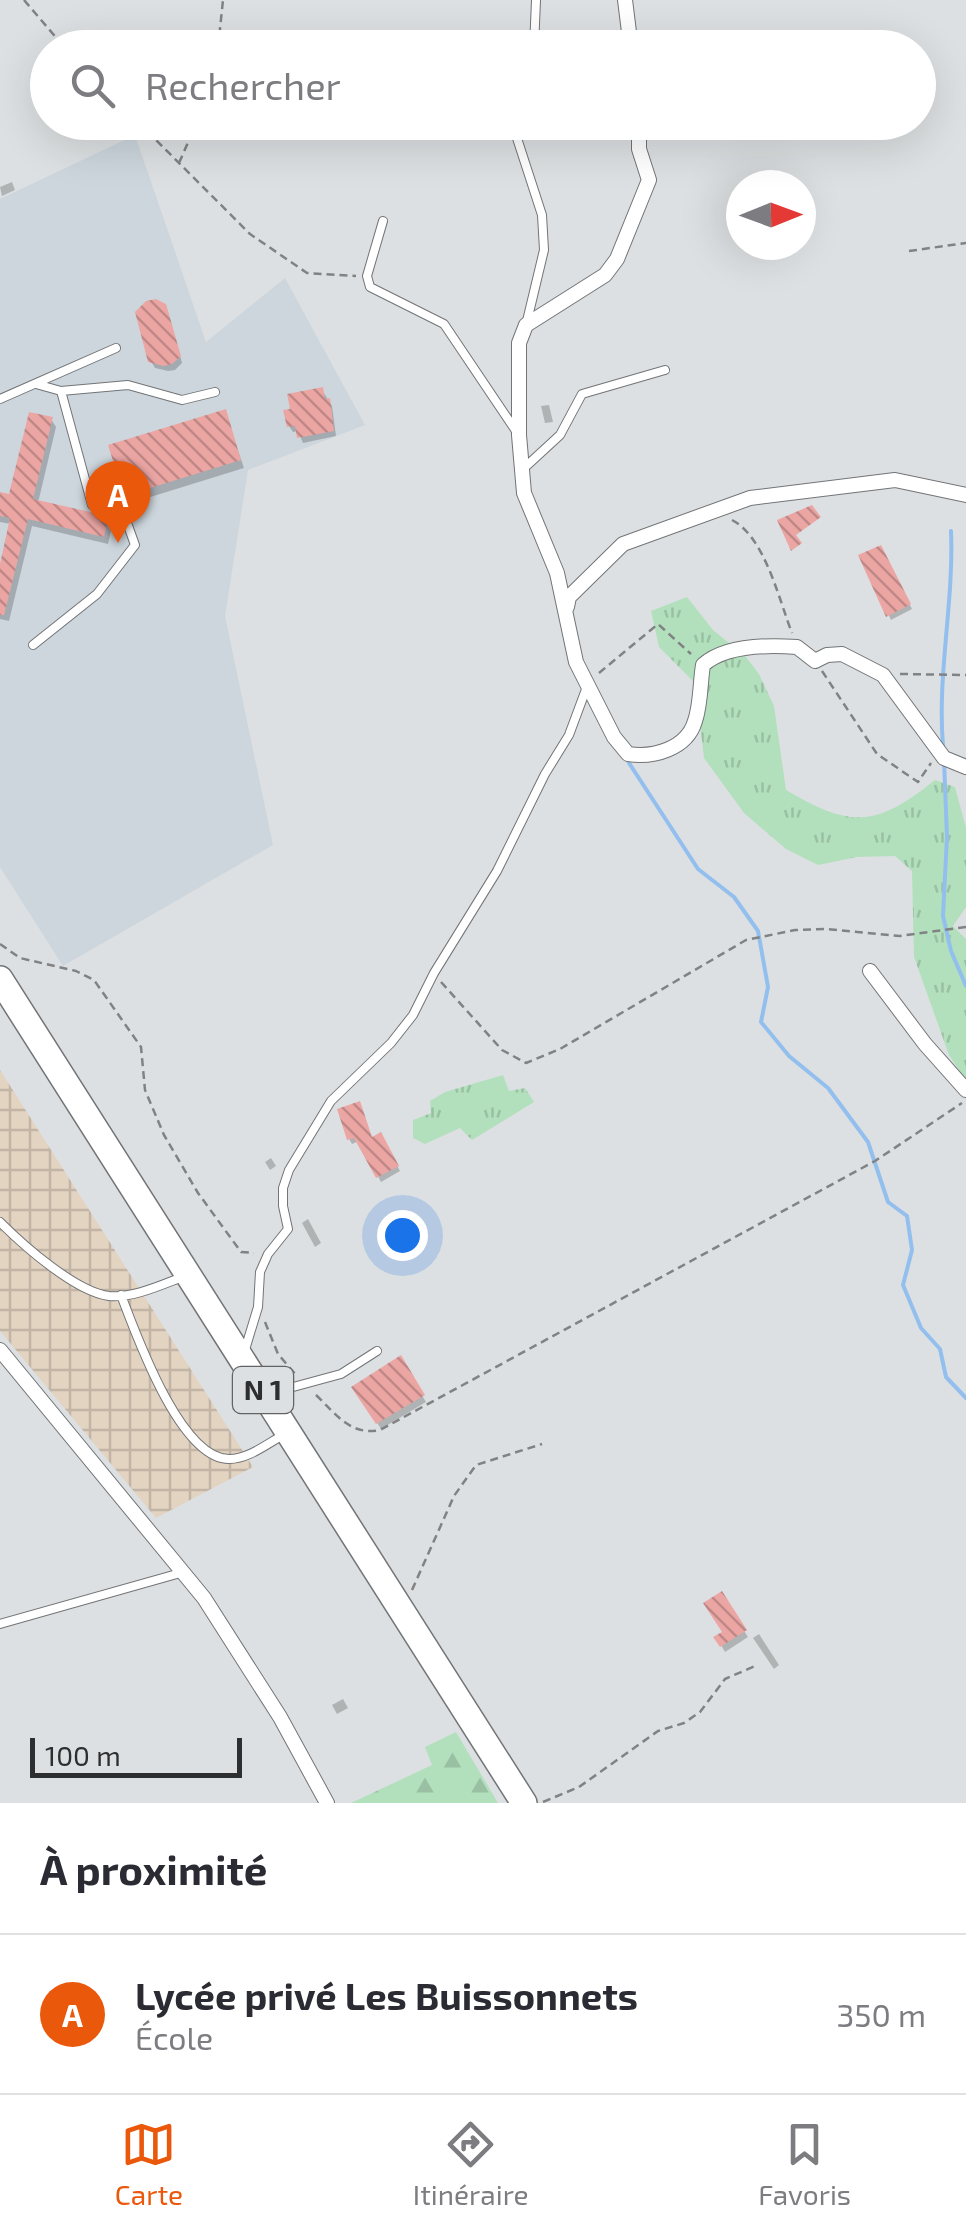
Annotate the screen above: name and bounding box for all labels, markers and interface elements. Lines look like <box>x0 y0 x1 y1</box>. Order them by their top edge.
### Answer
search box <box>30 30 936 140</box>
icon: search <box>65 58 120 113</box>
text: Rechercher <box>145 62 341 108</box>
north arrow <box>726 170 816 260</box>
pin: A <box>86 460 150 543</box>
your location <box>377 1210 428 1261</box>
road number: N 1 <box>233 1367 293 1413</box>
scale bar <box>30 1733 242 1778</box>
text: 100 m <box>45 1738 121 1772</box>
text: À proximité <box>40 1843 267 1893</box>
text: Lycée privé Les Buissonnets <box>135 1972 638 2018</box>
text: A <box>62 1995 83 2033</box>
text: 350 m <box>837 1995 926 2033</box>
text: École <box>135 2018 213 2056</box>
tab: Carte <box>115 2117 183 2211</box>
tab: Itinéraire <box>413 2117 529 2211</box>
tab: Favoris <box>758 2117 851 2211</box>

